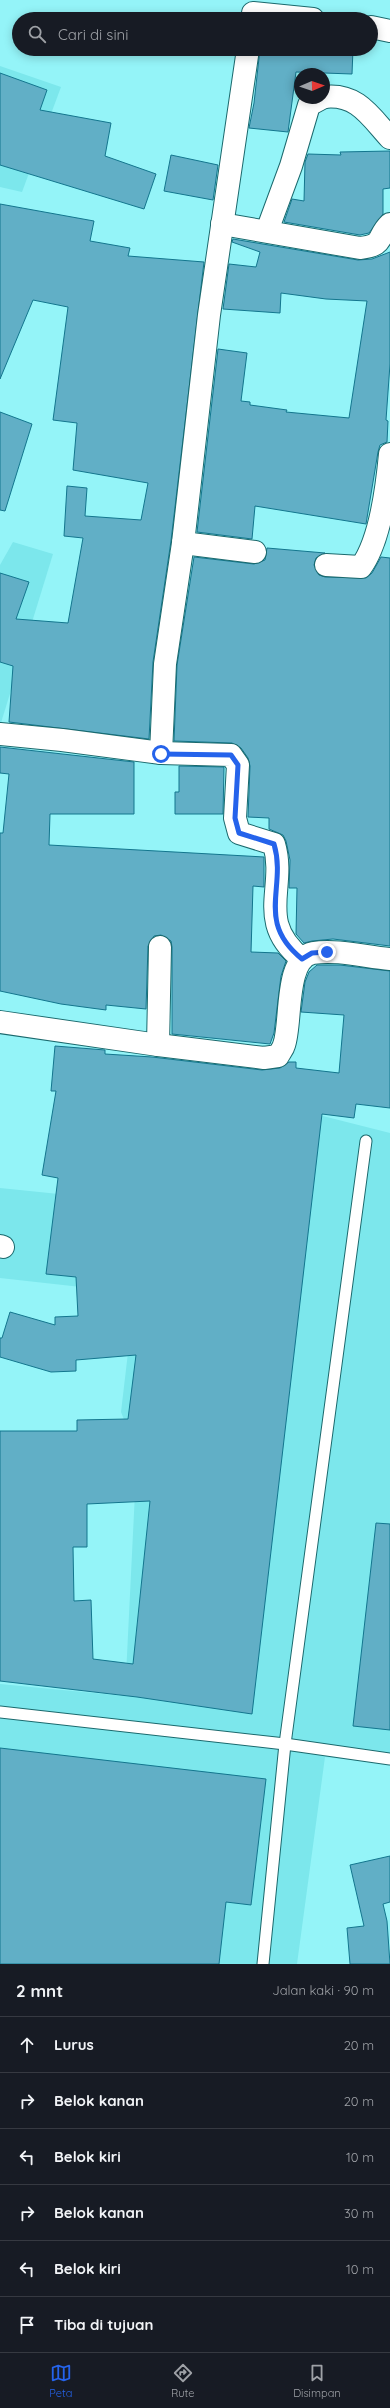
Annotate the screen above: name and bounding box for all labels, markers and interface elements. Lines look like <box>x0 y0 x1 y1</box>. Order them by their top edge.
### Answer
search box <box>12 12 378 56</box>
icon: search <box>26 23 48 45</box>
text: Cari di sini <box>58 25 129 44</box>
north arrow <box>294 68 330 104</box>
route start <box>152 745 170 763</box>
route end <box>318 943 336 961</box>
text: 2 mnt <box>16 1980 63 2001</box>
text: Jalan kaki · 90 m <box>272 1982 374 1998</box>
icon: ahead <box>16 2034 38 2056</box>
text: Lurus <box>54 2035 94 2054</box>
text: 20 m <box>344 2037 374 2053</box>
icon: right <box>16 2090 38 2112</box>
text: Belok kanan <box>54 2091 144 2110</box>
text: 20 m <box>344 2093 374 2109</box>
icon: left <box>16 2146 38 2168</box>
text: Belok kiri <box>54 2147 121 2166</box>
text: 10 m <box>346 2149 374 2165</box>
icon: right <box>16 2202 38 2224</box>
text: Belok kanan <box>54 2203 144 2222</box>
text: 30 m <box>344 2205 374 2221</box>
icon: left <box>16 2258 38 2280</box>
text: Belok kiri <box>54 2259 121 2278</box>
text: 10 m <box>346 2261 374 2277</box>
icon: arrive <box>16 2314 38 2336</box>
text: Tiba di tujuan <box>54 2315 153 2334</box>
tab: Peta <box>49 2362 72 2400</box>
tab: Rute <box>171 2362 194 2400</box>
tab: Disimpan <box>293 2362 341 2400</box>

